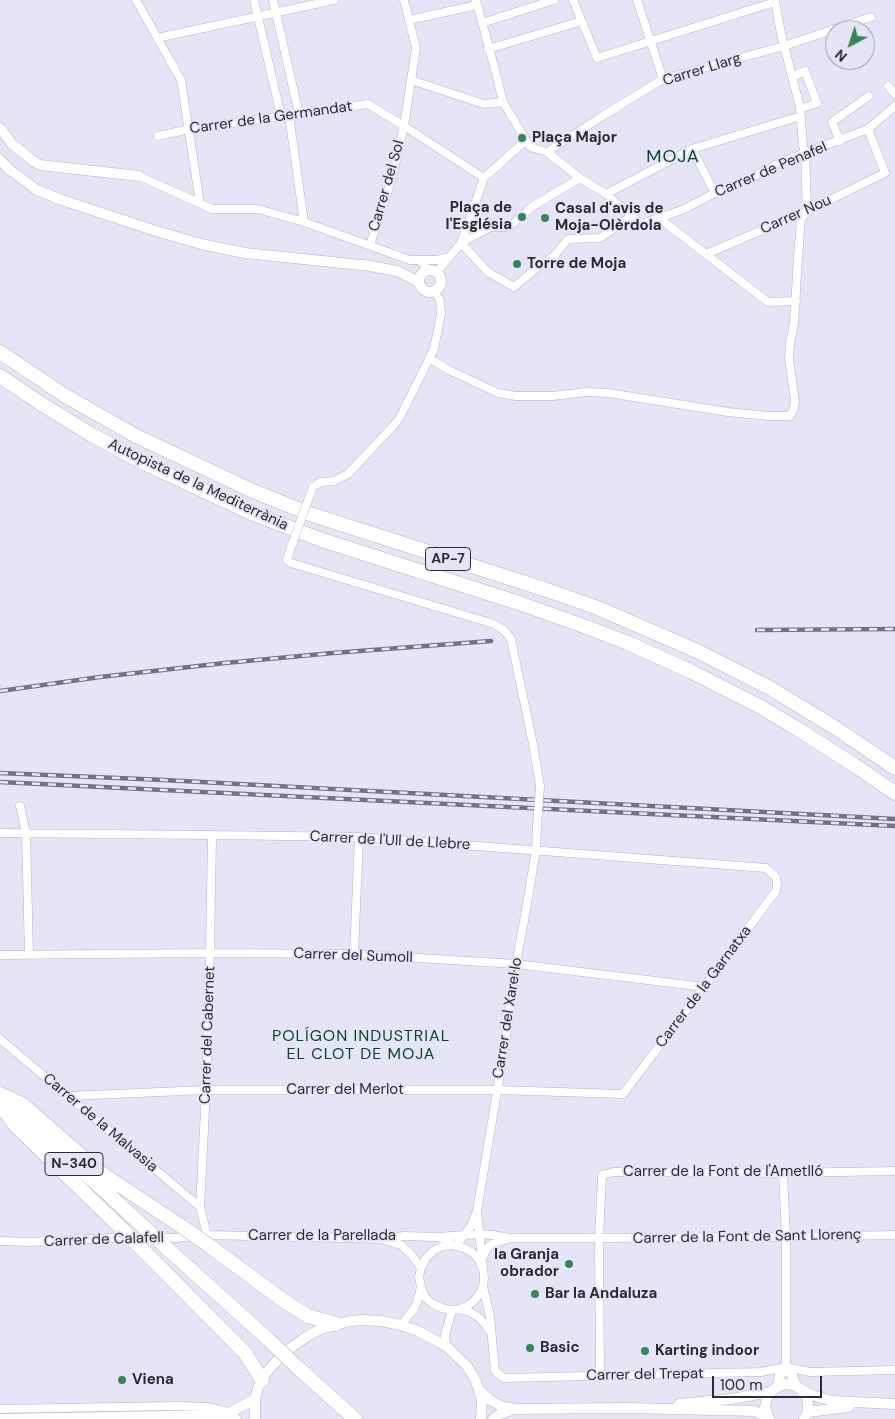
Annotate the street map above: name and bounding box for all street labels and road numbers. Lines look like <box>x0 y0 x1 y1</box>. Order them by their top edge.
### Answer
street label: Carrer Llarg <box>661 50 743 90</box>
street label: Carrer de la Germandat <box>189 98 353 138</box>
street label: Carrer del Sol <box>365 138 409 234</box>
street label: Carrer de Penafel <box>712 138 830 202</box>
street label: Carrer Nou <box>758 191 834 239</box>
street label: Autopista de la Mediterrània <box>105 435 291 535</box>
road number: AP-7 <box>426 548 470 570</box>
street label: Carrer de l'Ull de Llebre <box>309 828 471 854</box>
street label: Carrer de la Garnatxa <box>652 922 756 1052</box>
street label: Carrer del Sumoll <box>293 945 413 967</box>
street label: Carrer del Xarel·lo <box>490 956 526 1080</box>
street label: Carrer del Cabernet <box>197 966 219 1104</box>
street label: Carrer de la Malvasia <box>39 1070 161 1176</box>
street label: Carrer del Merlot <box>286 1081 404 1099</box>
road number: N-340 <box>45 1152 103 1176</box>
street label: Carrer de la Font de l'Ametlló <box>623 1163 823 1181</box>
street label: Carrer de la Font de Sant Llorenç <box>633 1226 861 1248</box>
street label: Carrer de la Parellada <box>248 1227 396 1245</box>
street label: Carrer de Calafell <box>44 1229 164 1251</box>
street label: Carrer del Trepat <box>586 1365 704 1385</box>

